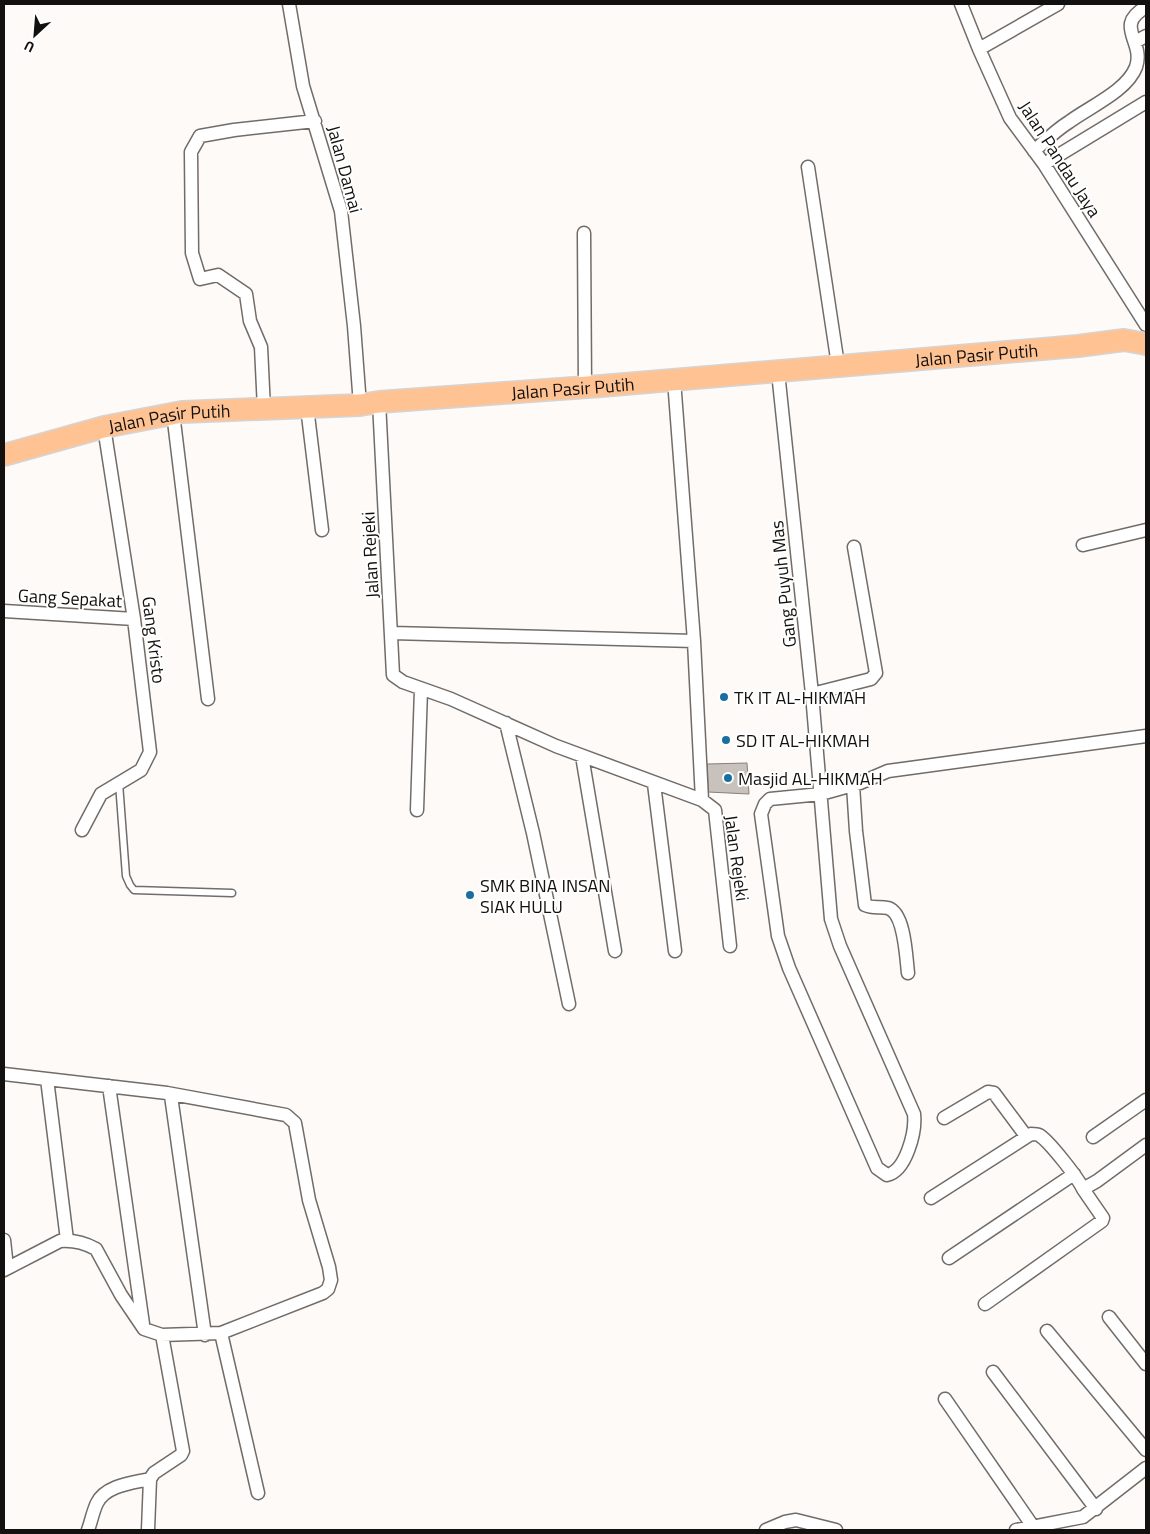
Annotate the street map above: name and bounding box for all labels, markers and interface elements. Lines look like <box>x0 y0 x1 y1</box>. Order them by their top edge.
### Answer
north arrow <box>10 10 60 60</box>
text: U <box>20 36 38 59</box>
street label: Jalan Pandau Jaya <box>1012 95 1108 223</box>
street label: Jalan Damai <box>320 122 370 216</box>
street label: Jalan Pasir Putih <box>914 336 1039 373</box>
street label: Jalan Pasir Putih <box>510 370 636 406</box>
street label: Jalan Pasir Putih <box>106 397 231 439</box>
street label: Jalan Rejeki <box>354 511 386 599</box>
street label: Gang Puyuh Mas <box>763 519 803 649</box>
street label: Gang Sepakat <box>17 582 123 614</box>
street label: Gang Kristo <box>135 595 173 685</box>
place label: TK IT AL-HIKMAH <box>734 684 866 711</box>
marker: TK IT AL-HIKMAH <box>718 691 730 703</box>
place label: SD IT AL-HIKMAH <box>736 727 870 754</box>
marker: SD IT AL-HIKMAH <box>720 734 732 746</box>
place label: Masjid AL-HIKMAH <box>738 765 883 792</box>
marker: Masjid AL-HIKMAH <box>722 772 734 784</box>
street label: Jalan Rejeki <box>718 813 756 903</box>
place label: SMK BINA INSAN SIAK HULU <box>480 872 611 920</box>
marker: SMK BINA INSAN SIAK HULU <box>464 889 476 901</box>

